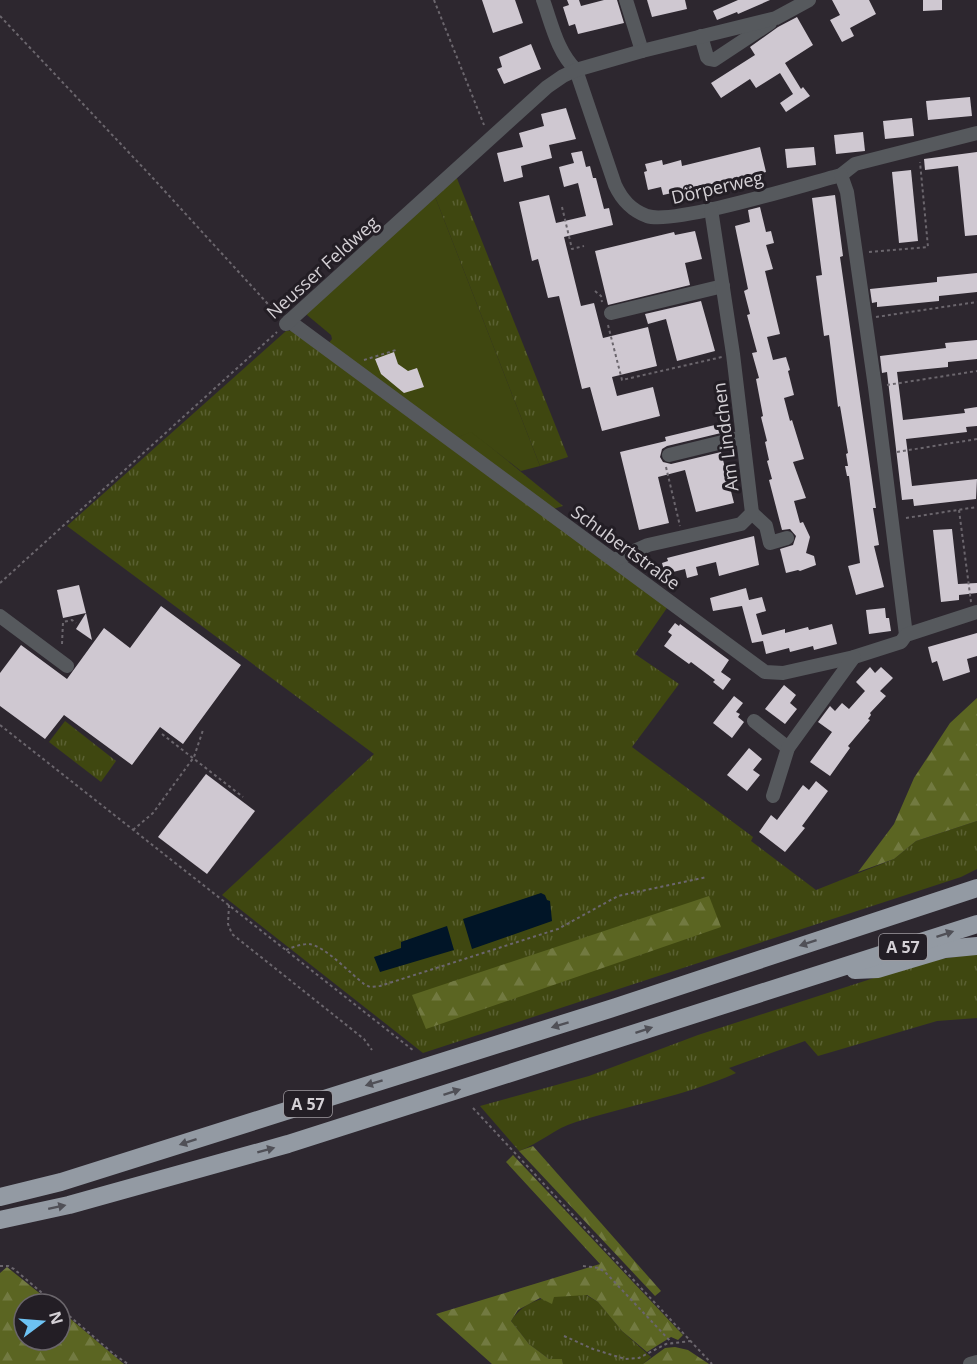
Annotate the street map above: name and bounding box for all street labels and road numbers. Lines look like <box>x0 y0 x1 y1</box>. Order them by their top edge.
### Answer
street label: Dörperweg <box>669 165 765 209</box>
street label: Neusser Feldweg <box>261 210 383 324</box>
street label: Am Lindchen <box>706 381 744 493</box>
street label: Schubertstraße <box>567 499 685 595</box>
road number: A 57 <box>879 934 927 960</box>
road number: A 57 <box>284 1091 332 1117</box>

